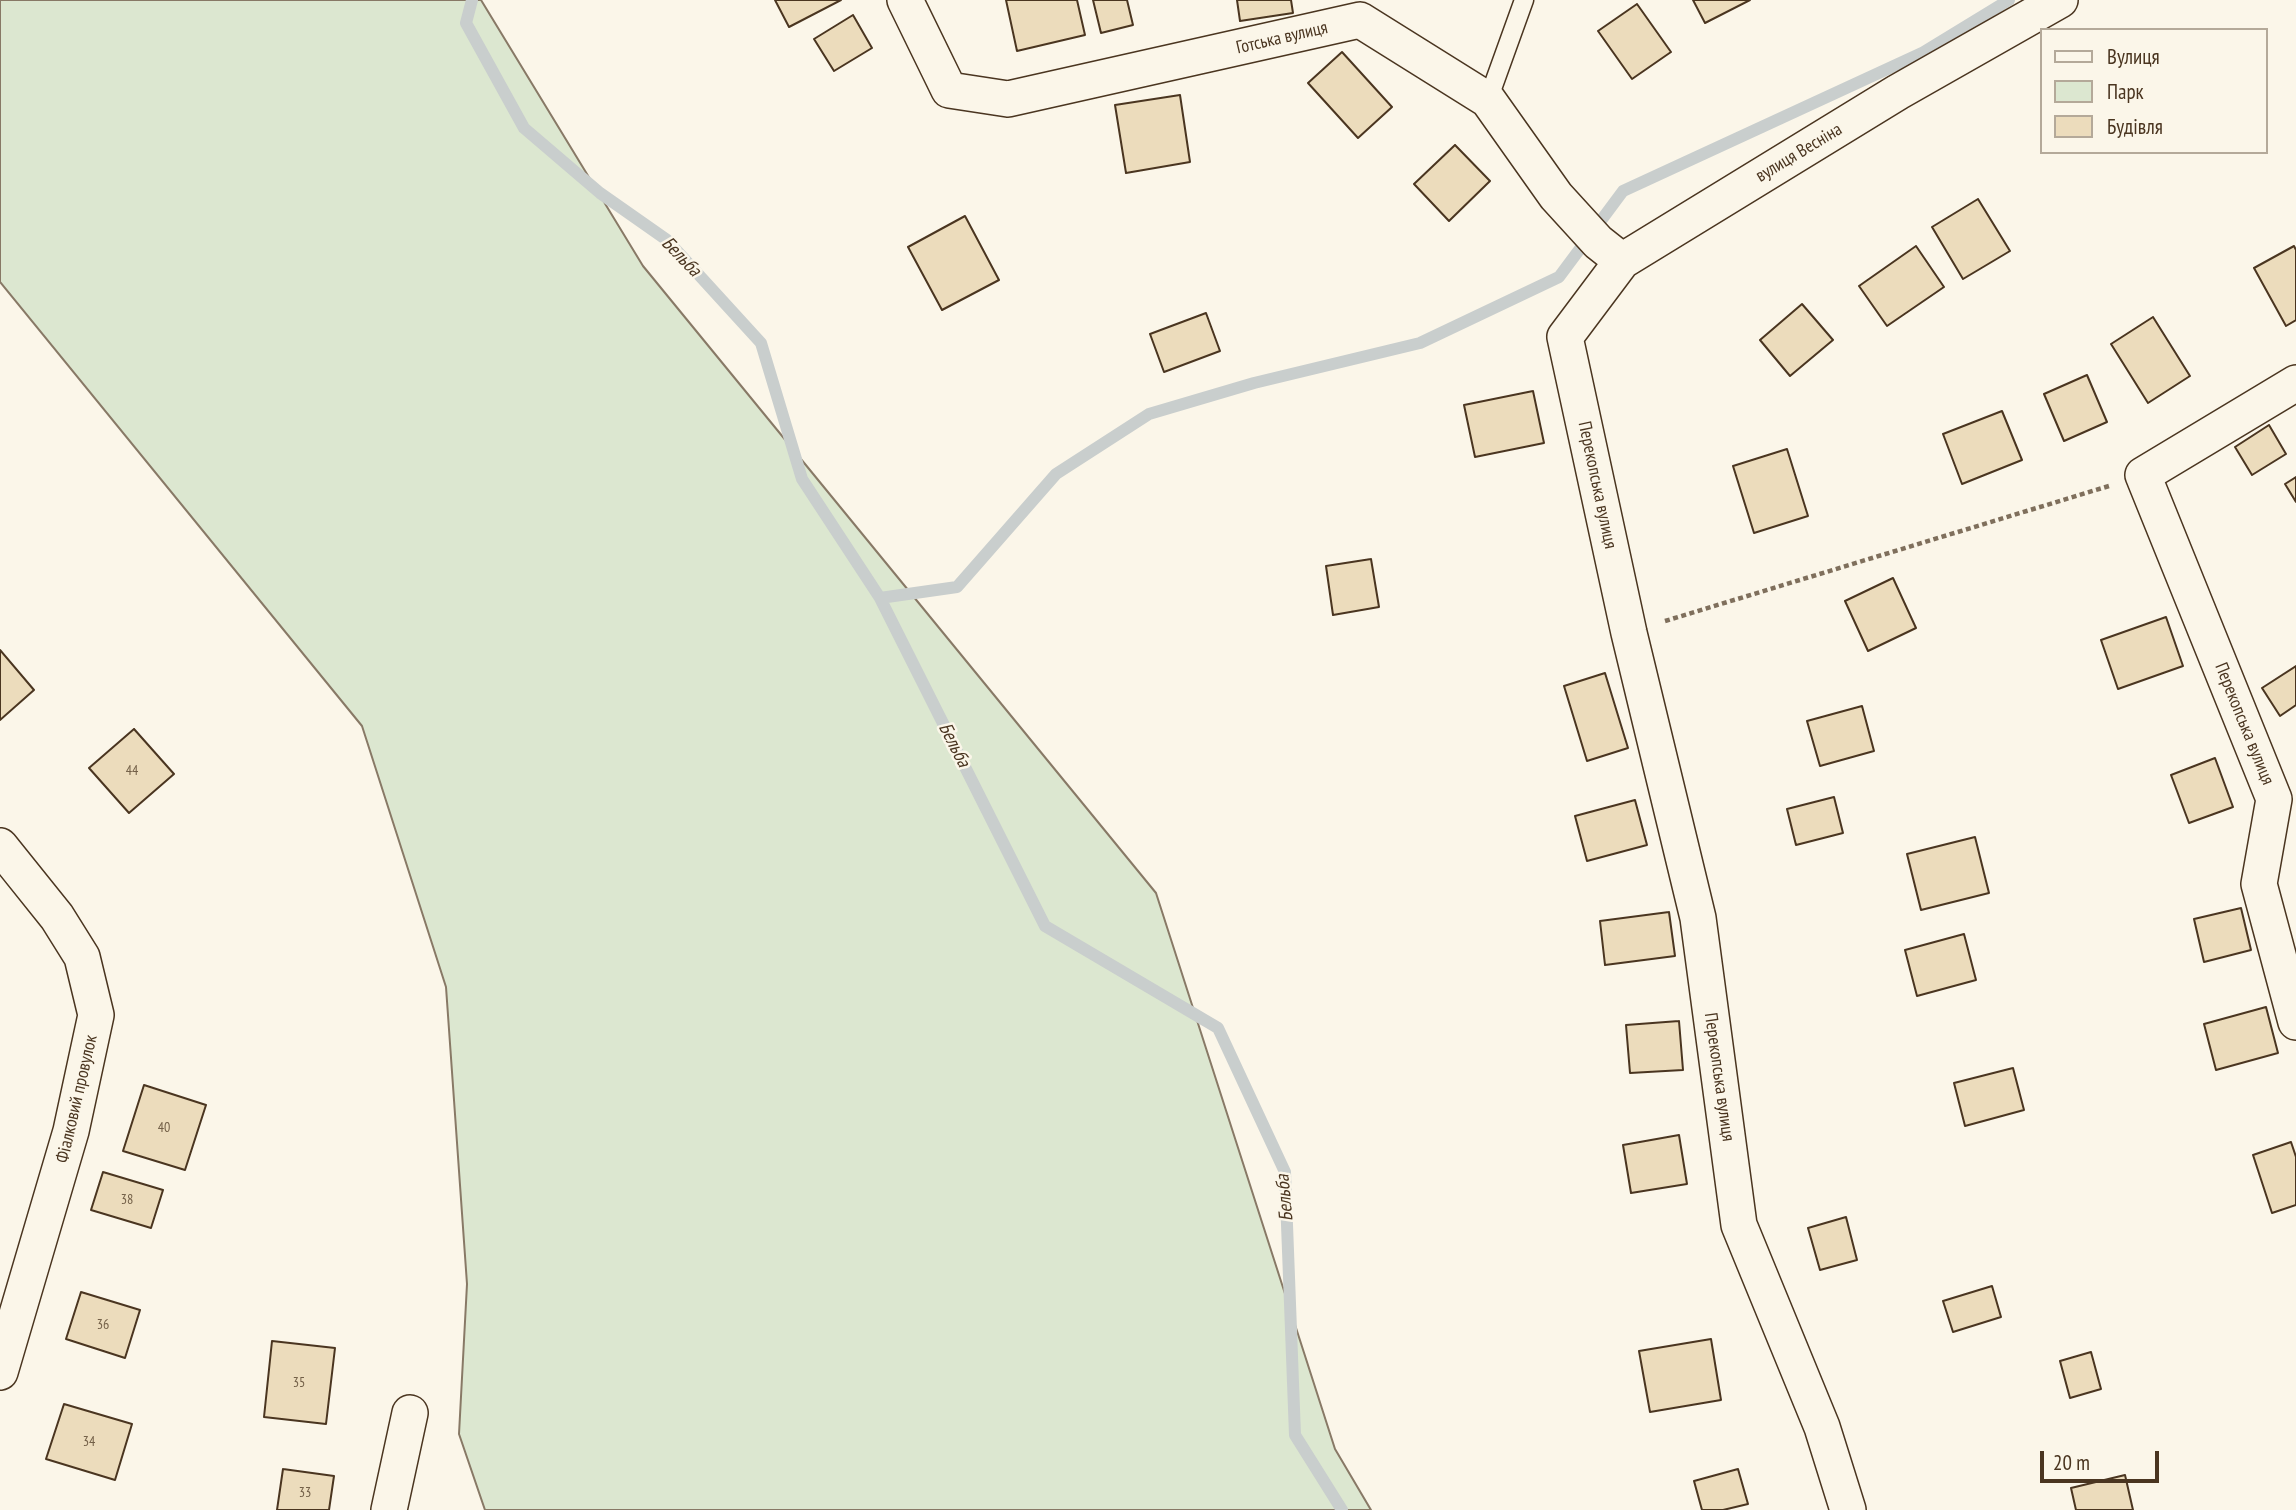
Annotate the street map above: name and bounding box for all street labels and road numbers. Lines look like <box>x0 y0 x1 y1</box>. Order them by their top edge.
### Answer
street label: Готська вулиця <box>1234 17 1330 59</box>
street label: вулиця Весніна <box>1752 119 1846 187</box>
street label: Перекопська вулиця <box>1573 419 1621 551</box>
street label: Перекопська вулиця <box>2210 660 2278 788</box>
street label: Перекопська вулиця <box>1699 1011 1739 1143</box>
street label: Фіалковий провулок <box>52 1033 102 1165</box>

